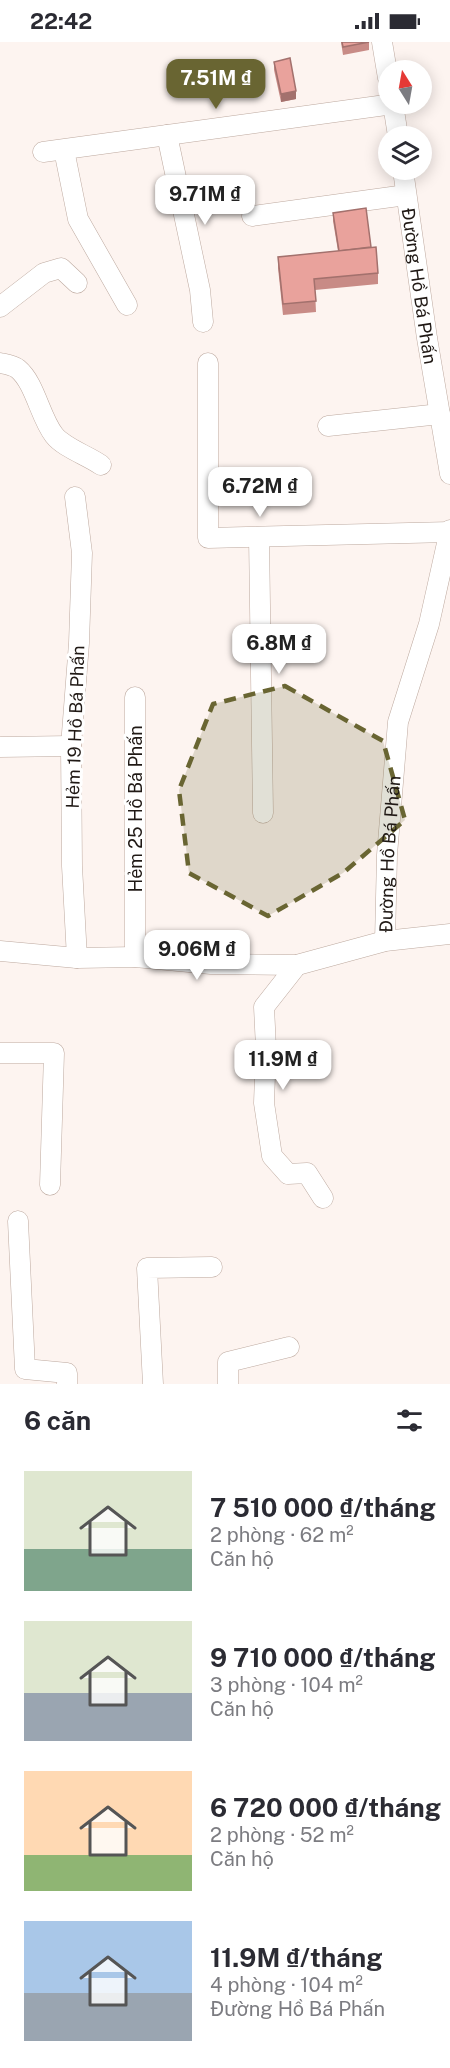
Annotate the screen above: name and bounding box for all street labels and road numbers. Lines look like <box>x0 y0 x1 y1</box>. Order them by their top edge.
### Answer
street label: Đường Hồ Bá Phấn <box>398 206 442 365</box>
street label: Hẻm 19 Hồ Bá Phấn <box>62 645 88 809</box>
street label: Hẻm 25 Hồ Bá Phấn <box>125 725 146 893</box>
street label: Đường Hồ Bá Phấn <box>375 775 404 933</box>

